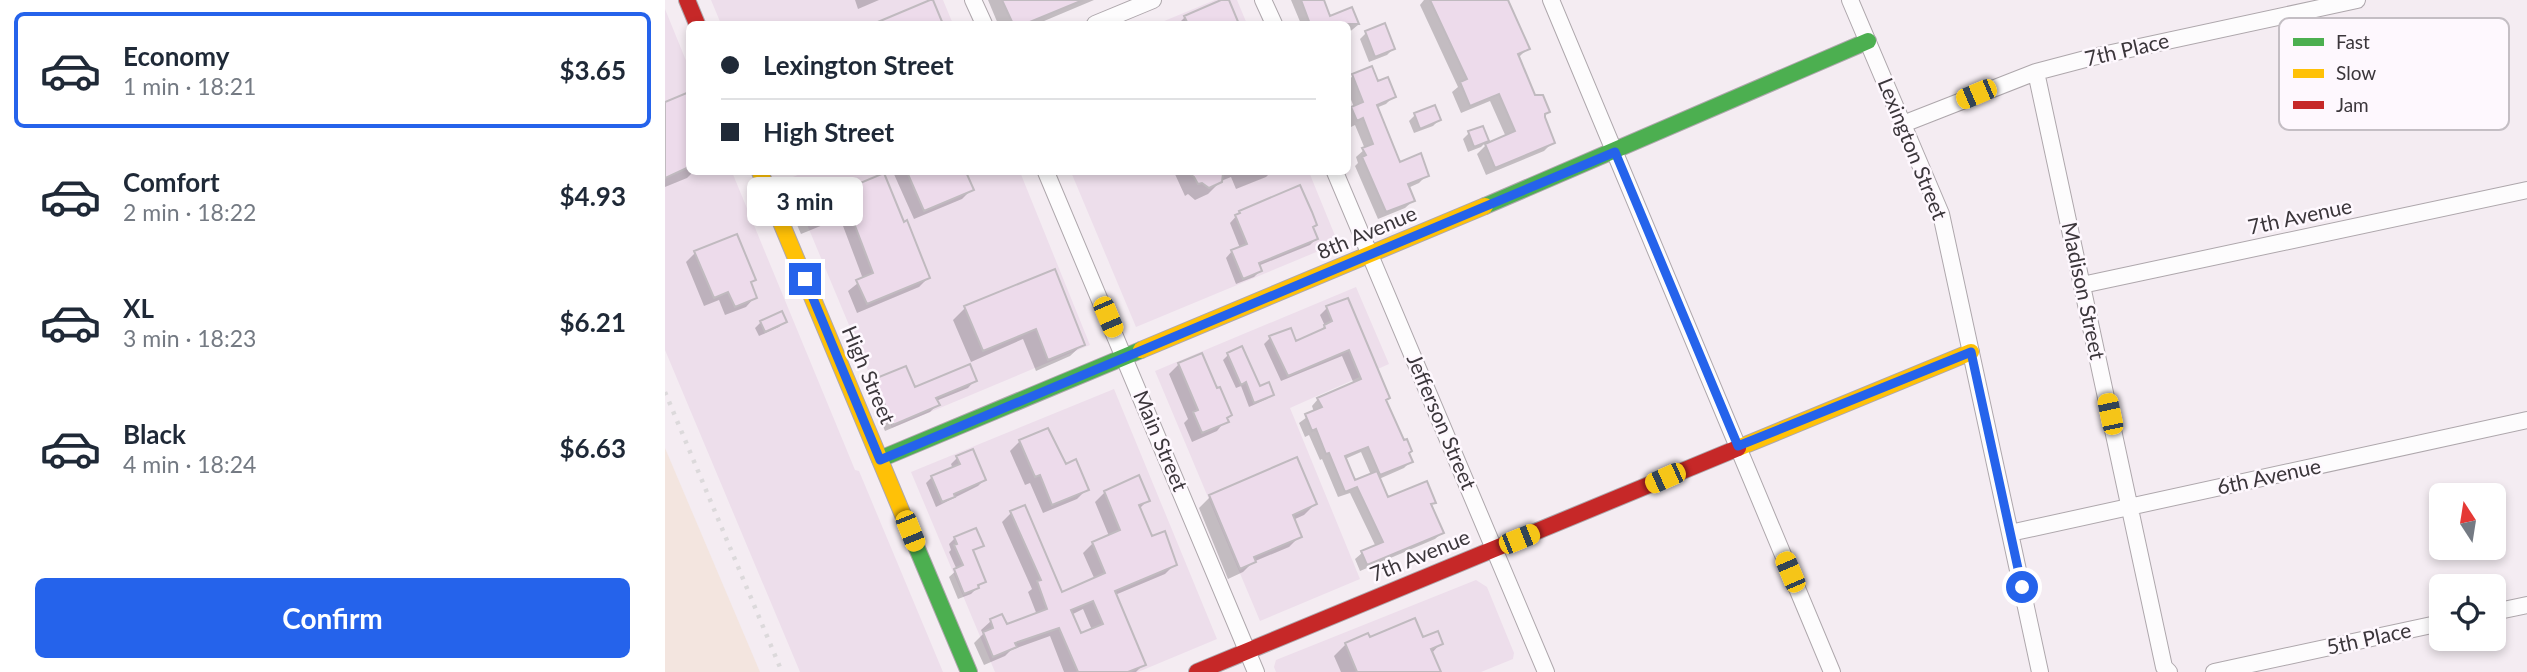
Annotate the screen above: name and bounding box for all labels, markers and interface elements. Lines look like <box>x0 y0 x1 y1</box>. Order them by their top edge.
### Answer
legend <box>2279 18 2509 130</box>
street label: 7th Place <box>2082 27 2171 70</box>
text: Fast <box>2336 30 2370 53</box>
icon: car <box>39 39 102 102</box>
text: Economy <box>123 40 229 72</box>
text: Lexington Street <box>763 49 954 81</box>
text: $3.65 <box>560 54 626 86</box>
text: Slow <box>2336 61 2376 84</box>
text: 1 min · 18:21 <box>123 72 256 100</box>
street label: Lexington Street <box>1874 74 1953 224</box>
car <box>1953 76 2000 112</box>
text: Jam <box>2336 93 2369 116</box>
text: High Street <box>763 116 894 148</box>
icon: car <box>39 165 102 228</box>
text: Comfort <box>123 166 220 198</box>
callout: 3 min <box>747 177 863 226</box>
text: $4.93 <box>560 180 626 212</box>
text: 3 min <box>776 187 834 215</box>
street label: 7th Avenue <box>2245 192 2354 239</box>
text: 2 min · 18:22 <box>123 198 256 226</box>
street label: 8th Avenue <box>1313 199 1420 264</box>
street label: Madison Street <box>2058 220 2111 362</box>
route end <box>789 263 821 295</box>
icon: car <box>39 291 102 354</box>
text: XL <box>123 292 154 324</box>
car <box>1091 294 1126 340</box>
text: $6.21 <box>560 306 626 338</box>
street label: High Street <box>838 322 901 428</box>
text: 3 min · 18:23 <box>123 324 256 352</box>
street label: Jefferson Street <box>1403 350 1482 494</box>
street label: Main Street <box>1129 386 1194 495</box>
car <box>2096 391 2125 437</box>
icon: car <box>39 417 102 480</box>
text: Black <box>123 418 186 450</box>
text: $6.63 <box>560 432 626 464</box>
text: 4 min · 18:24 <box>123 450 256 478</box>
street label: 6th Avenue <box>2214 452 2323 499</box>
car <box>1642 460 1689 496</box>
north arrow <box>2429 483 2506 560</box>
map controls <box>2429 483 2506 651</box>
car <box>893 508 928 554</box>
car <box>1496 521 1543 557</box>
street label: 7th Avenue <box>1366 523 1473 586</box>
car <box>1773 549 1808 595</box>
route start <box>2006 571 2038 603</box>
button: locate <box>2429 574 2506 651</box>
button: Confirm <box>35 578 630 658</box>
street label: 5th Place <box>2324 616 2413 659</box>

